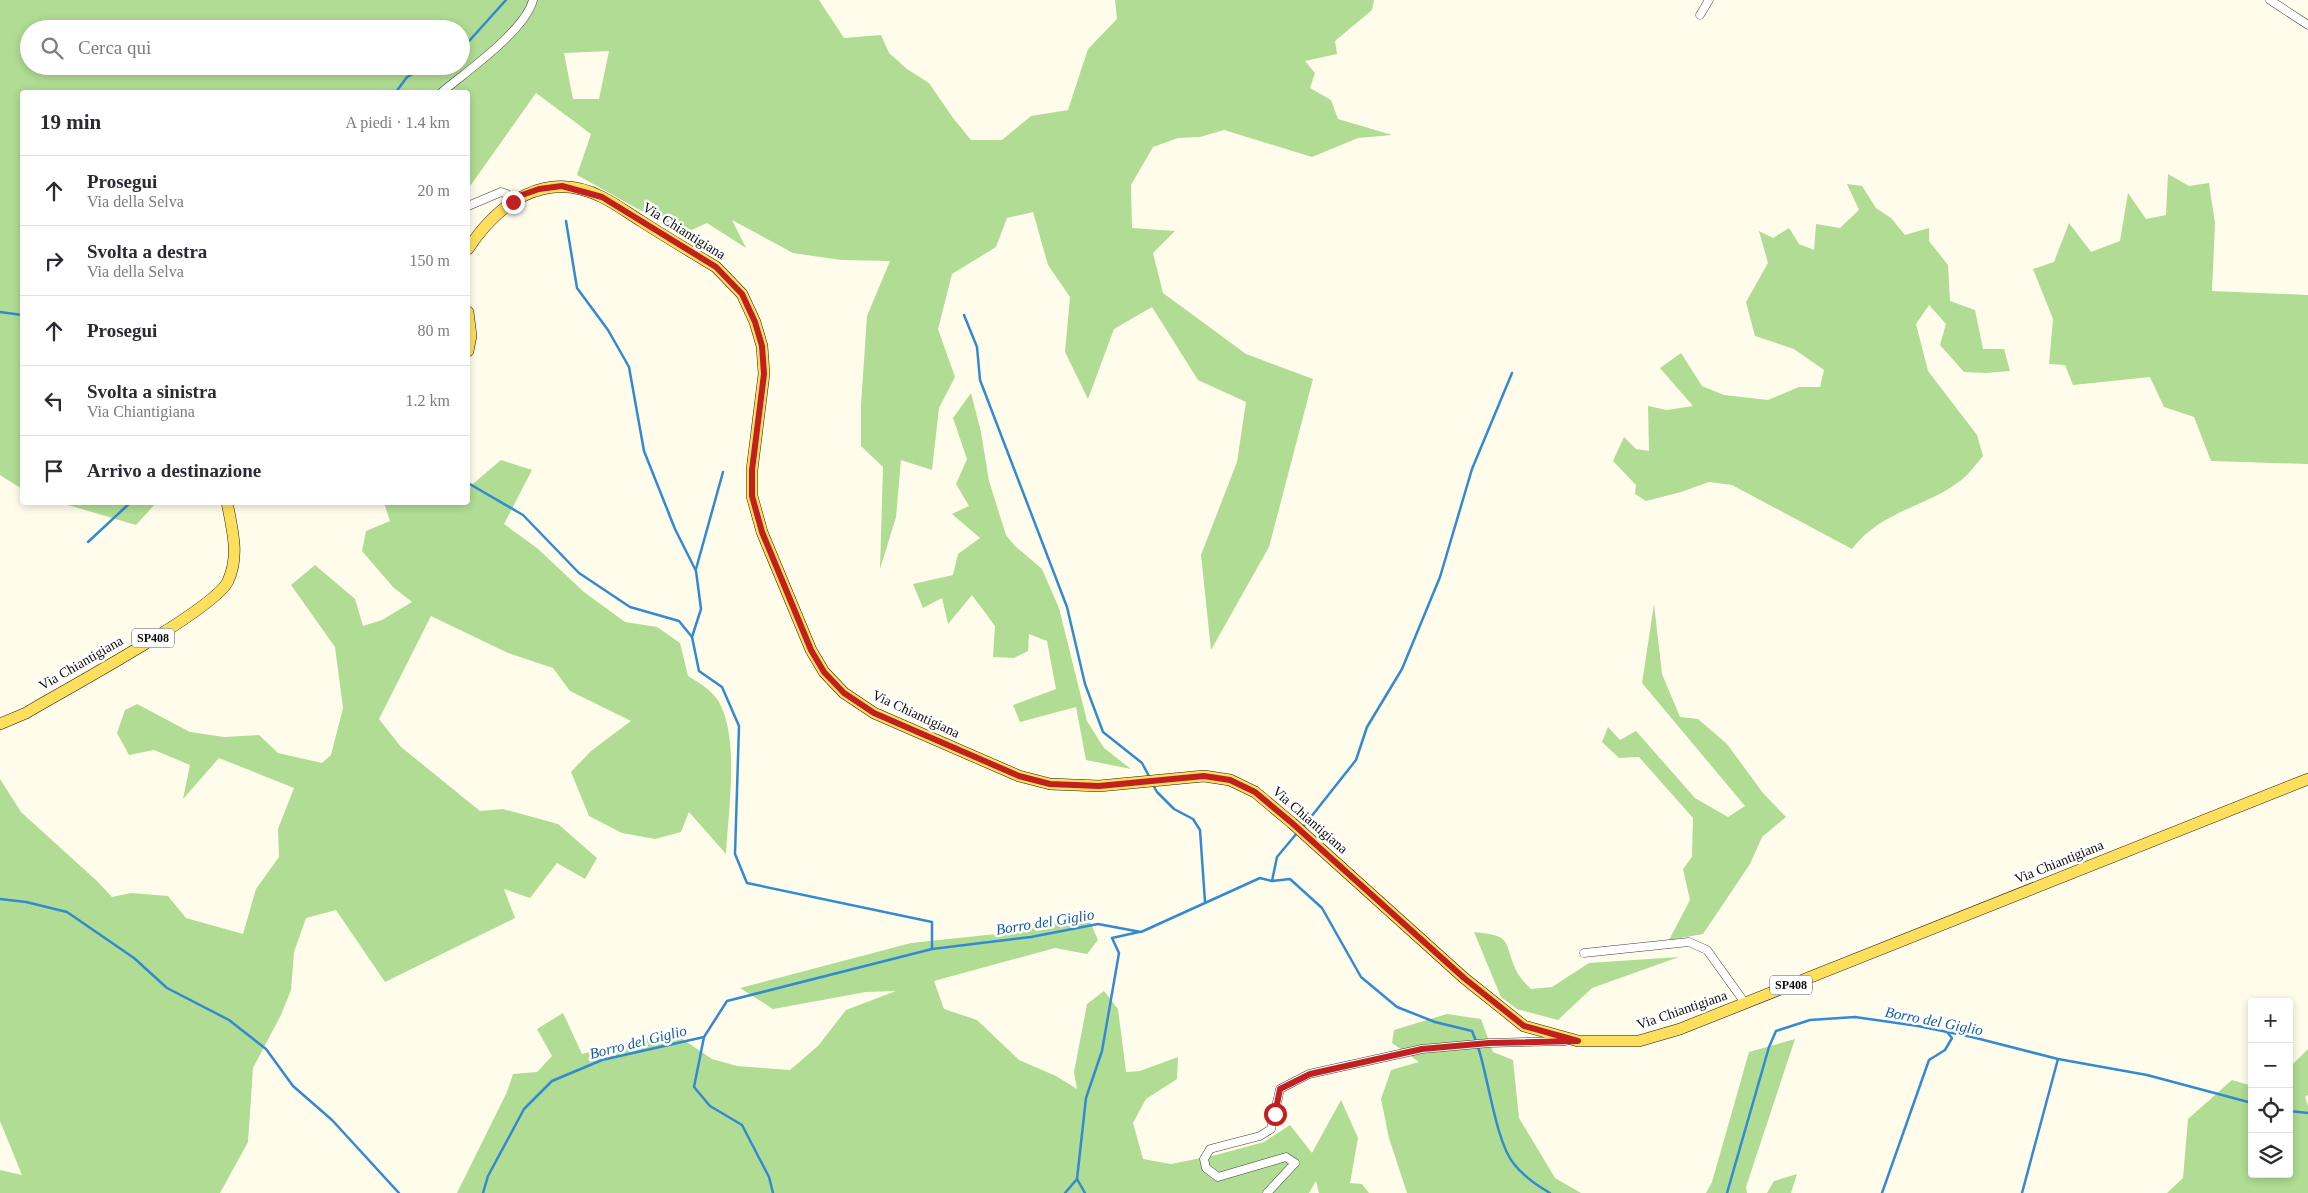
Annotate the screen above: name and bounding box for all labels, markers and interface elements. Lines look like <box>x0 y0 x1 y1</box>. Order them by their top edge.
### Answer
search box <box>20 20 470 75</box>
icon: search <box>38 34 66 62</box>
text: Cerca qui <box>78 37 151 58</box>
text: 19 min <box>40 110 101 134</box>
text: A piedi · 1.4 km <box>346 114 450 131</box>
text: Prosegui <box>87 171 157 192</box>
icon: ahead <box>40 177 68 205</box>
text: 20 m <box>418 182 450 199</box>
route end <box>502 191 525 214</box>
text: Via della Selva <box>87 193 184 210</box>
street label: Via Chiantigiana <box>640 200 729 263</box>
text: Svolta a destra <box>87 241 207 262</box>
icon: right <box>40 247 68 275</box>
text: 150 m <box>410 252 450 269</box>
text: Via della Selva <box>87 263 184 280</box>
icon: ahead <box>40 317 68 345</box>
text: Prosegui <box>87 320 157 341</box>
text: 80 m <box>418 322 450 339</box>
text: Svolta a sinistra <box>87 381 217 402</box>
icon: left <box>40 387 68 415</box>
text: 1.2 km <box>406 392 450 409</box>
text: Via Chiantigiana <box>87 403 195 420</box>
icon: arrive <box>40 457 68 485</box>
text: Arrivo a destinazione <box>87 460 261 481</box>
road number: SP408 <box>132 628 174 648</box>
street label: Via Chiantigiana <box>36 633 126 693</box>
street label: Via Chiantigiana <box>870 687 963 741</box>
street label: Via Chiantigiana <box>1269 783 1351 857</box>
street label: Via Chiantigiana <box>2012 837 2106 887</box>
water label: Borro del Giglio <box>995 906 1096 938</box>
road number: SP408 <box>1770 976 1812 994</box>
street label: Via Chiantigiana <box>1635 987 1730 1032</box>
map controls <box>2248 998 2293 1178</box>
button: + <box>2248 998 2293 1043</box>
water label: Borro del Giglio <box>1884 1004 1985 1038</box>
water label: Borro del Giglio <box>588 1022 689 1062</box>
button: − <box>2248 1043 2293 1088</box>
button: locate <box>2248 1088 2293 1133</box>
route start <box>1264 1103 1287 1126</box>
button: layers <box>2248 1133 2293 1178</box>

